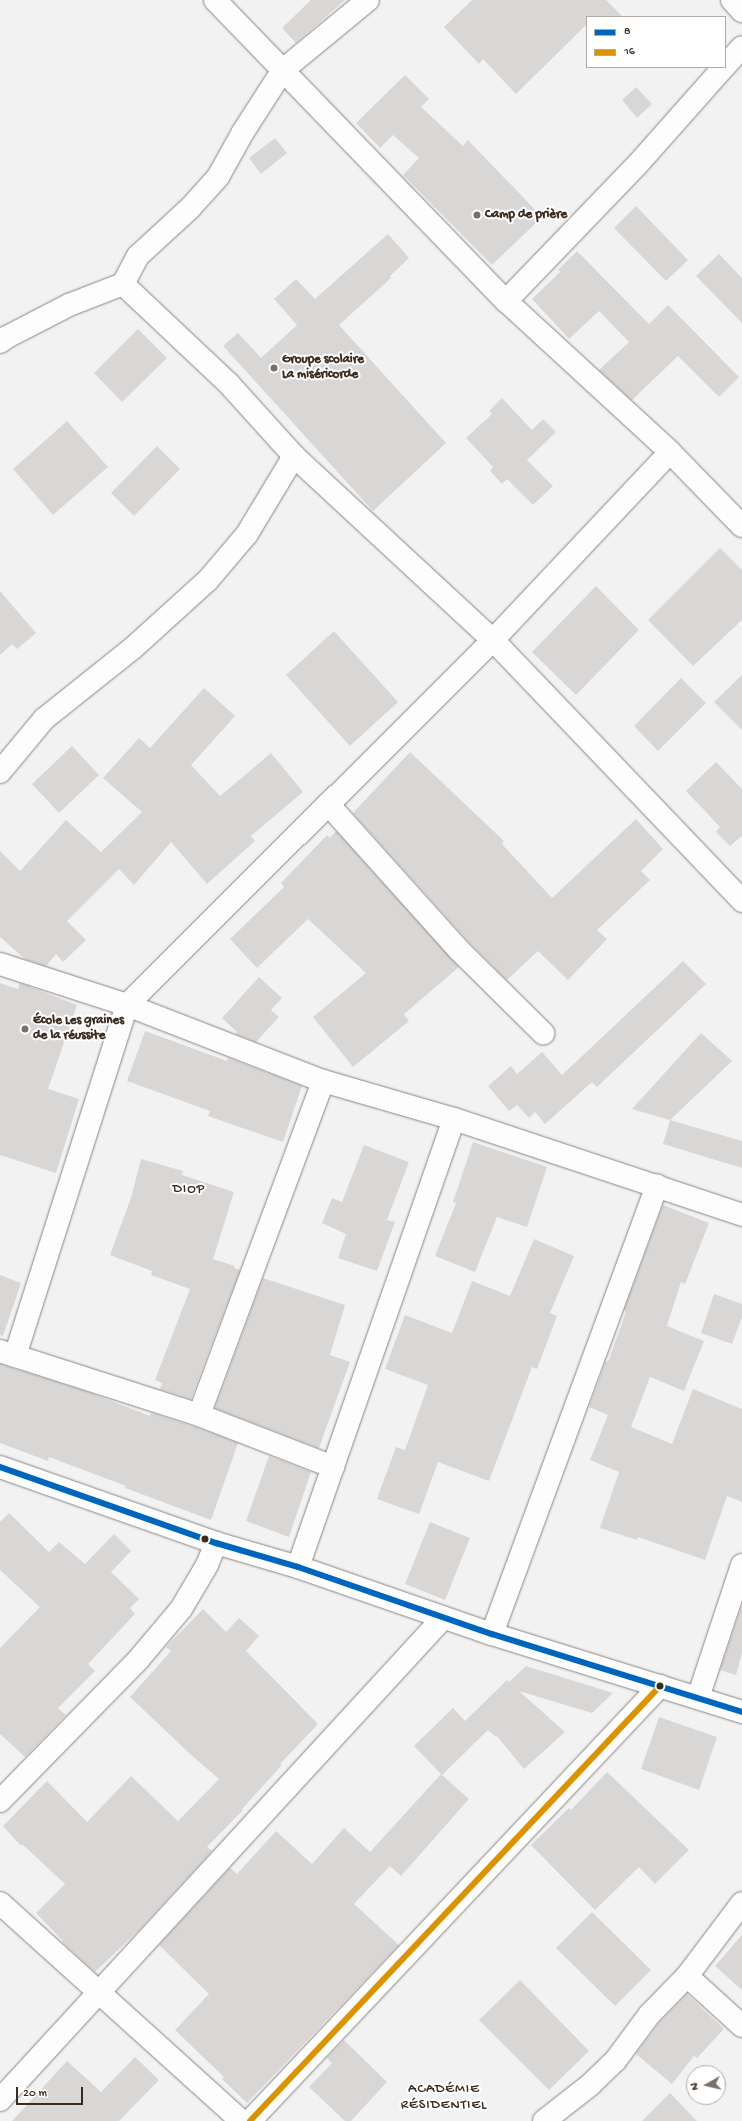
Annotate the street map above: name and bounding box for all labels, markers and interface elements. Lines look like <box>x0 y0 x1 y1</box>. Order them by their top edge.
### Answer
legend <box>586 16 726 68</box>
text: 8 <box>624 25 631 39</box>
text: 16 <box>624 45 635 59</box>
place label: Camp de prière <box>485 207 567 223</box>
marker: Camp de prière <box>472 210 482 220</box>
place label: Groupe scolaire La miséricorde <box>282 353 364 384</box>
marker: Groupe scolaire La miséricorde <box>269 363 279 373</box>
place label: École Les graines de la réussite <box>33 1014 124 1045</box>
marker: École Les graines de la réussite <box>20 1024 30 1034</box>
district label: DIOP <box>173 1182 205 1198</box>
unlabelled marker <box>200 1534 210 1544</box>
unlabelled marker <box>655 1681 665 1691</box>
north arrow <box>686 2065 726 2105</box>
scale bar <box>18 2079 85 2105</box>
district label: ACADÉMIE RÉSIDENTIEL <box>401 2082 487 2114</box>
text: N <box>689 2082 702 2091</box>
text: 20 m <box>23 2087 47 2101</box>

